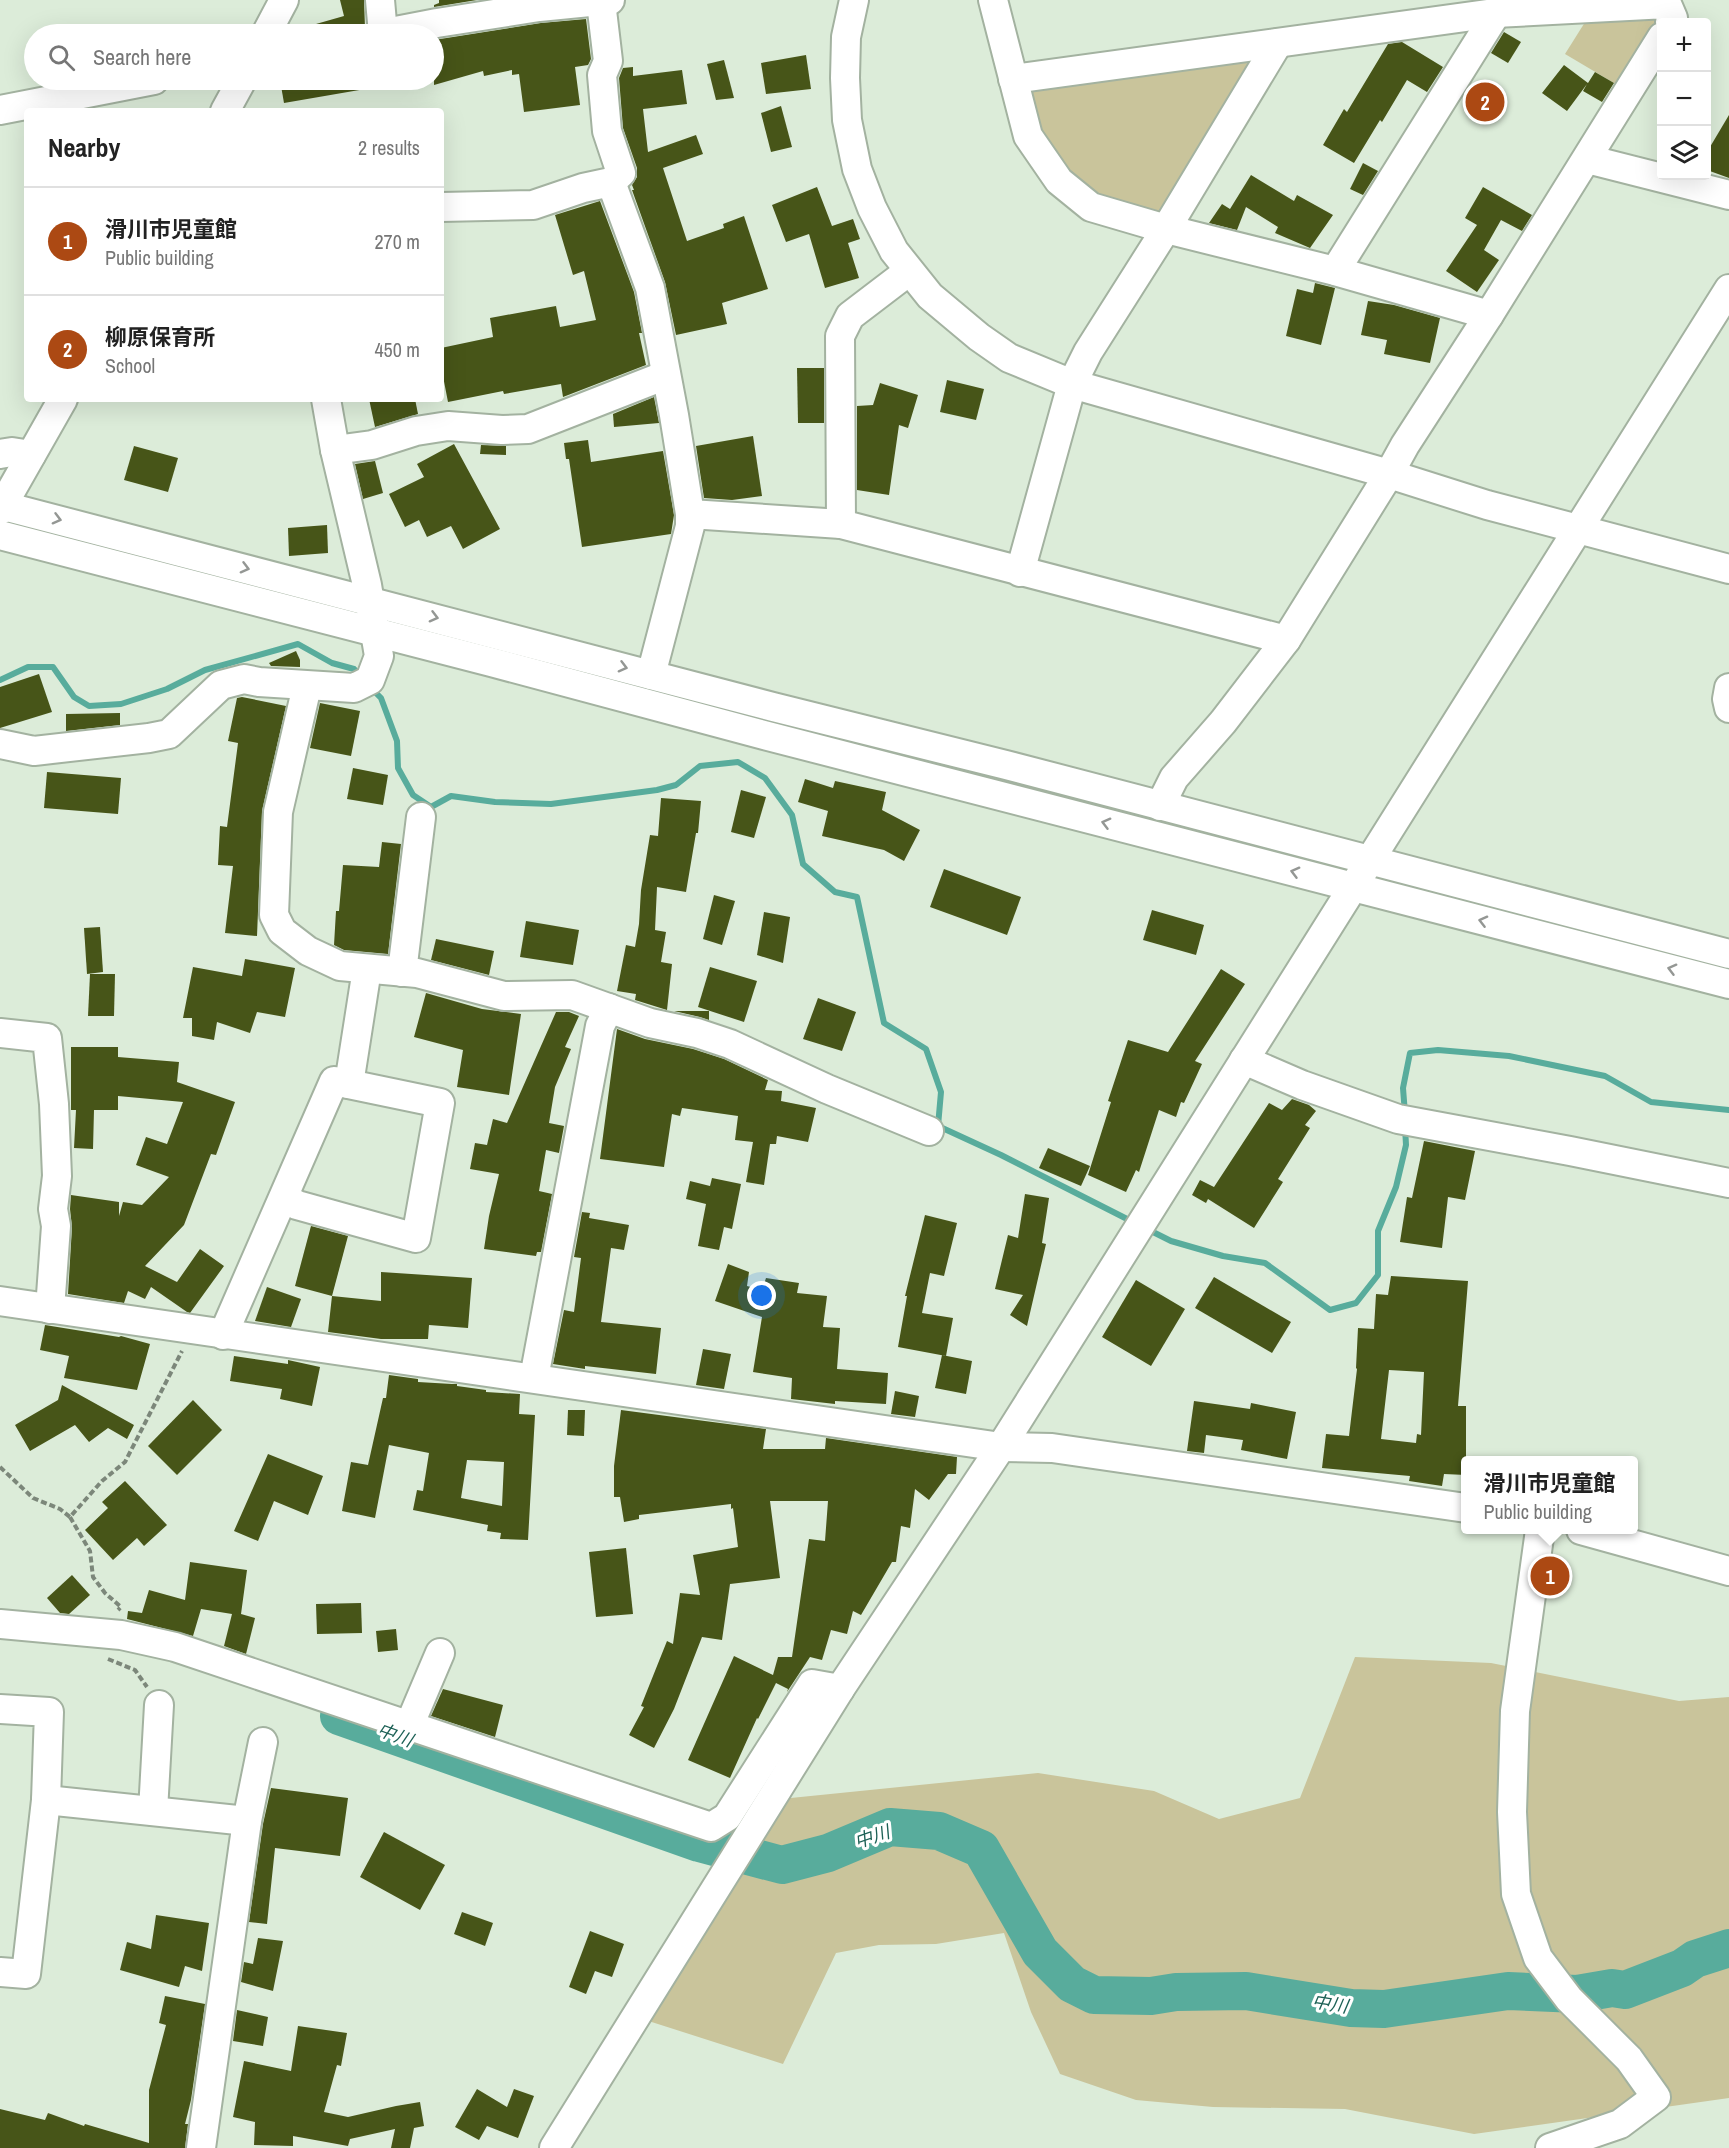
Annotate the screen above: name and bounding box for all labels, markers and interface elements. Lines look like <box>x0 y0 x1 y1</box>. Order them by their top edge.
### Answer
map controls <box>1657 18 1711 180</box>
button: + <box>1657 18 1711 72</box>
search box <box>24 24 444 90</box>
icon: search <box>45 41 78 74</box>
text: Search here <box>93 42 191 72</box>
button: − <box>1657 72 1711 126</box>
pin: 2 <box>1466 80 1504 124</box>
button: layers <box>1657 126 1711 180</box>
text: Nearby <box>48 130 120 165</box>
text: 2 results <box>358 134 420 161</box>
text: 滑川市児童館 <box>105 214 237 244</box>
text: 1 <box>63 228 72 255</box>
text: 270 m <box>374 228 420 255</box>
text: Public building <box>105 244 214 271</box>
text: 柳原保育所 <box>105 322 215 352</box>
text: 2 <box>63 336 72 363</box>
text: 450 m <box>374 336 420 363</box>
text: School <box>105 352 155 379</box>
one-way arrow <box>51 512 61 525</box>
one-way arrow <box>240 561 250 574</box>
one-way arrow <box>429 610 439 623</box>
one-way arrow <box>617 660 627 673</box>
one-way arrow <box>1101 818 1111 831</box>
one-way arrow <box>1290 867 1300 880</box>
one-way arrow <box>1479 916 1489 929</box>
one-way arrow <box>1668 964 1678 976</box>
your location <box>747 1281 776 1310</box>
popup <box>1461 1456 1638 1534</box>
text: 滑川市児童館 <box>1483 1468 1616 1498</box>
text: Public building <box>1483 1498 1592 1525</box>
pin: 1 <box>1530 1554 1570 1598</box>
water label: 中川 <box>374 1717 418 1753</box>
water label: 中川 <box>851 1818 895 1854</box>
water label: 中川 <box>1310 1988 1352 2019</box>

